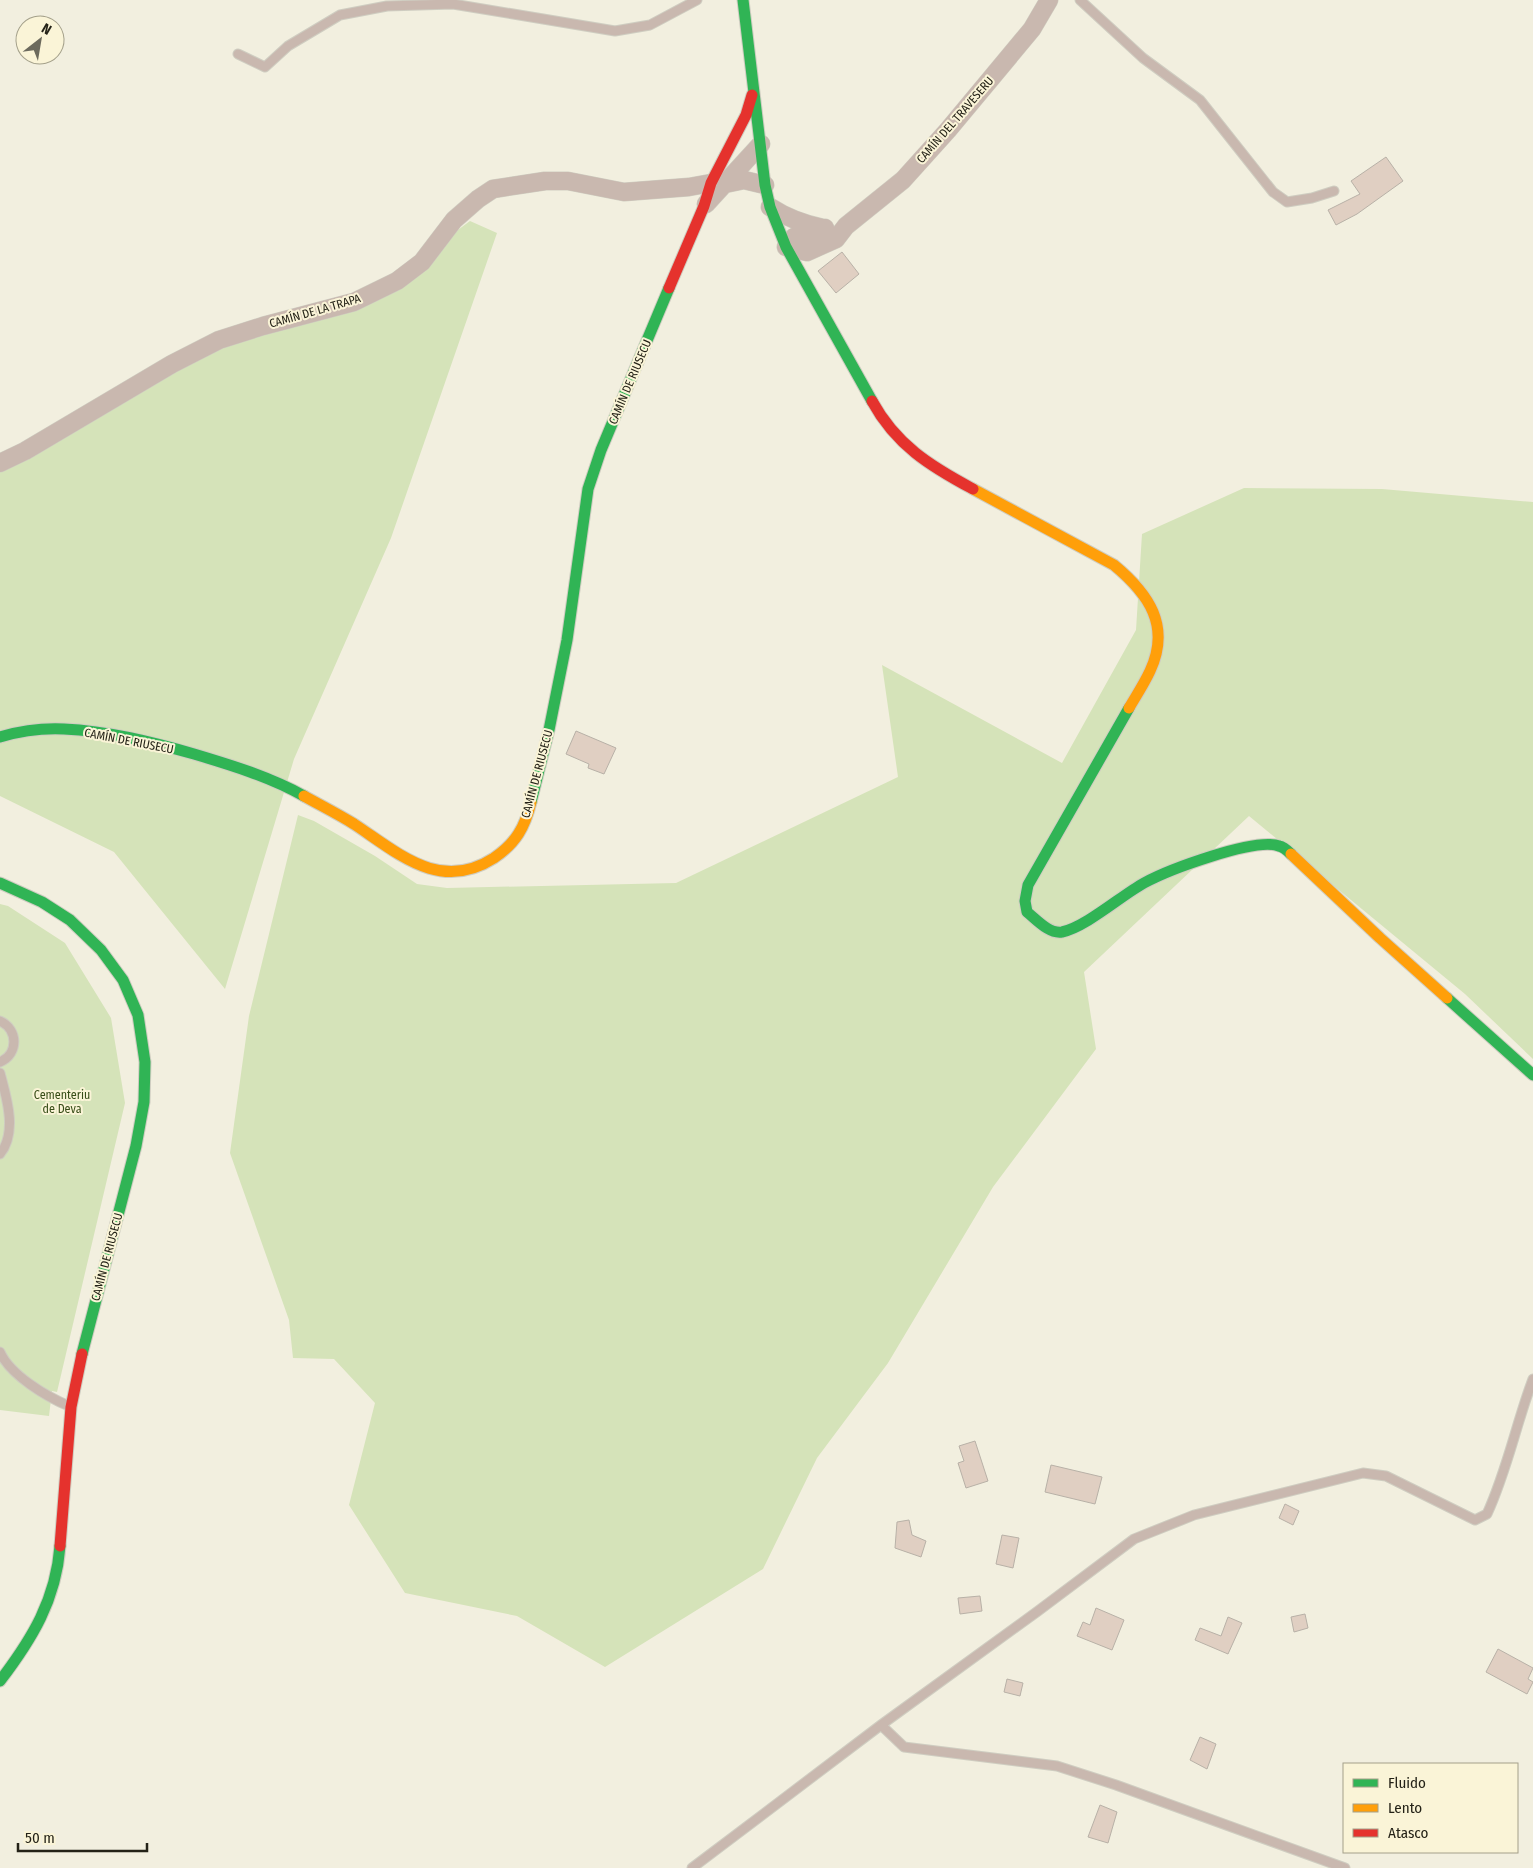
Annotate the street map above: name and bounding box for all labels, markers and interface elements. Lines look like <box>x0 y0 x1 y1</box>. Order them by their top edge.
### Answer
north arrow <box>15 15 65 65</box>
text: N <box>38 20 54 39</box>
street label: CAMÍN DEL TRAVESERU <box>913 73 996 166</box>
street label: CAMÍN DE LA TRAPA <box>267 290 363 331</box>
street label: CAMÍN DE RIUSECU <box>605 337 654 426</box>
street label: CAMÍN DE RIUSECU <box>83 724 175 757</box>
street label: CAMÍN DE RIUSECU <box>518 728 556 820</box>
park label: Cementeriu de Deva <box>34 1088 90 1116</box>
street label: CAMÍN DE RIUSECU <box>88 1211 126 1303</box>
legend <box>1343 1763 1518 1853</box>
text: Fluido <box>1388 1774 1426 1792</box>
text: Lento <box>1388 1799 1422 1817</box>
scale bar <box>18 1820 146 1852</box>
text: Atasco <box>1388 1824 1428 1842</box>
text: 50 m <box>25 1829 55 1847</box>

